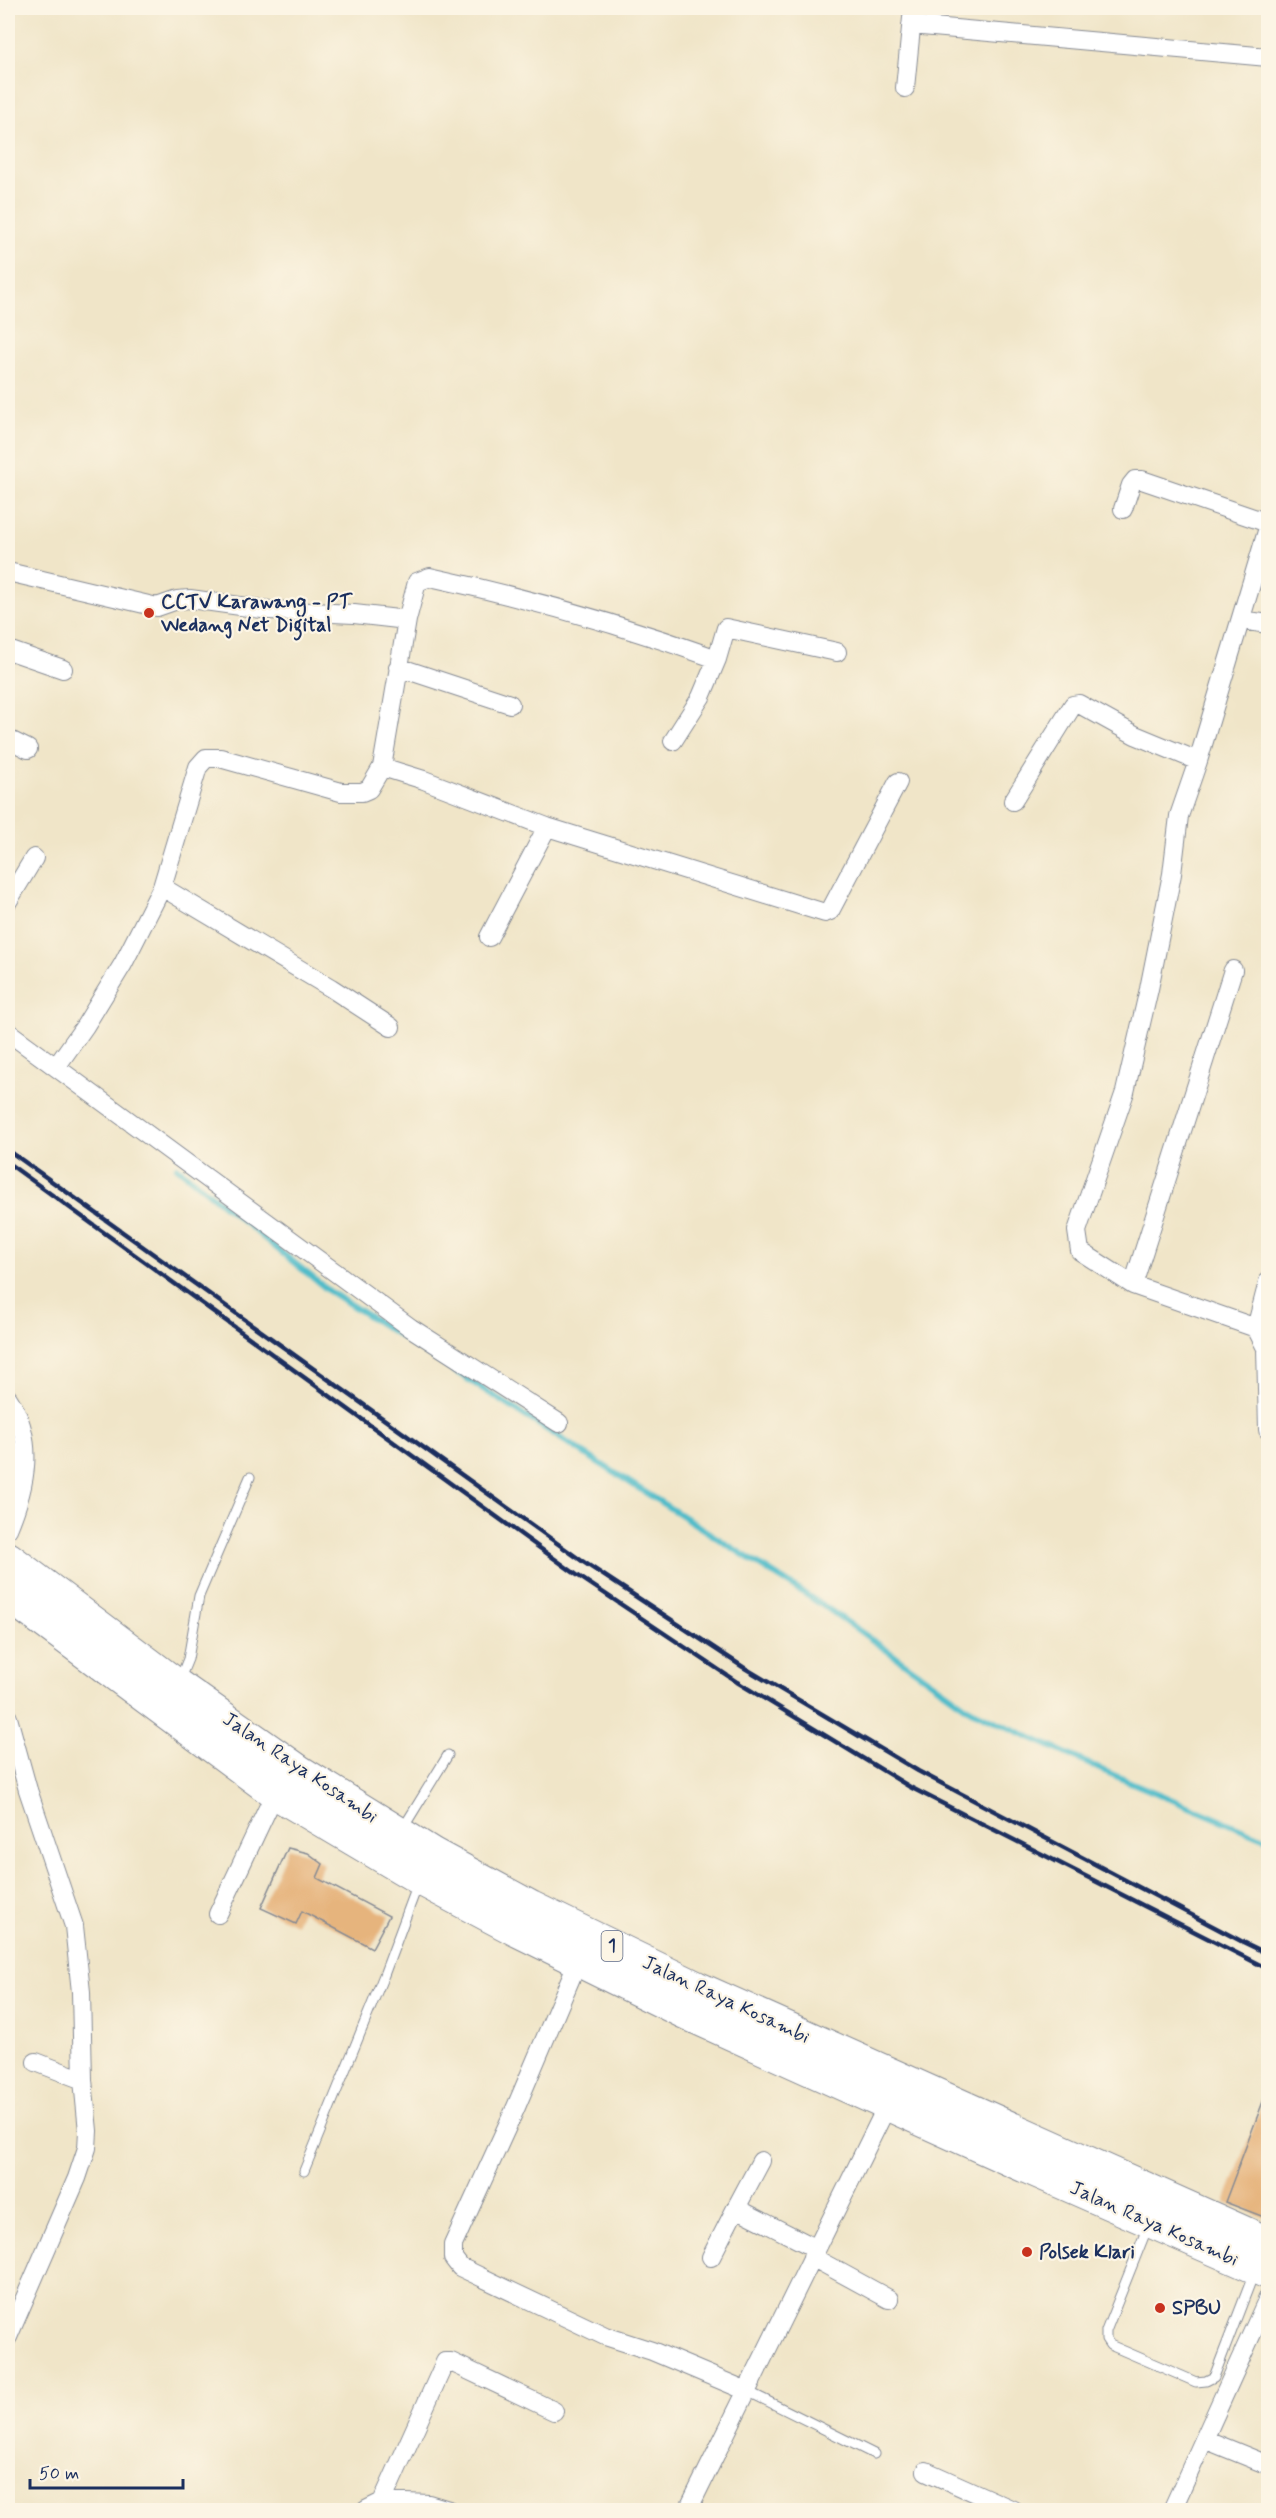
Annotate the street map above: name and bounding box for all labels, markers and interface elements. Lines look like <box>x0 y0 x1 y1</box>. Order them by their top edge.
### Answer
place label: CCTV Karawang - PT Wedang Net Digital <box>160 589 353 641</box>
marker: CCTV Karawang - PT Wedang Net Digital <box>142 606 156 620</box>
street label: Jalan Raya Kosambi <box>217 1706 383 1830</box>
road number: 1 <box>602 1931 622 1961</box>
street label: Jalan Raya Kosambi <box>638 1949 814 2051</box>
street label: Jalan Raya Kosambi <box>1065 2175 1243 2273</box>
place label: Polsek Klari <box>1039 2239 1135 2266</box>
marker: Polsek Klari <box>1020 2245 1034 2259</box>
place label: SPBU <box>1172 2295 1221 2322</box>
marker: SPBU <box>1153 2301 1167 2315</box>
scale bar <box>30 2452 183 2490</box>
text: 50 m <box>39 2462 79 2486</box>

